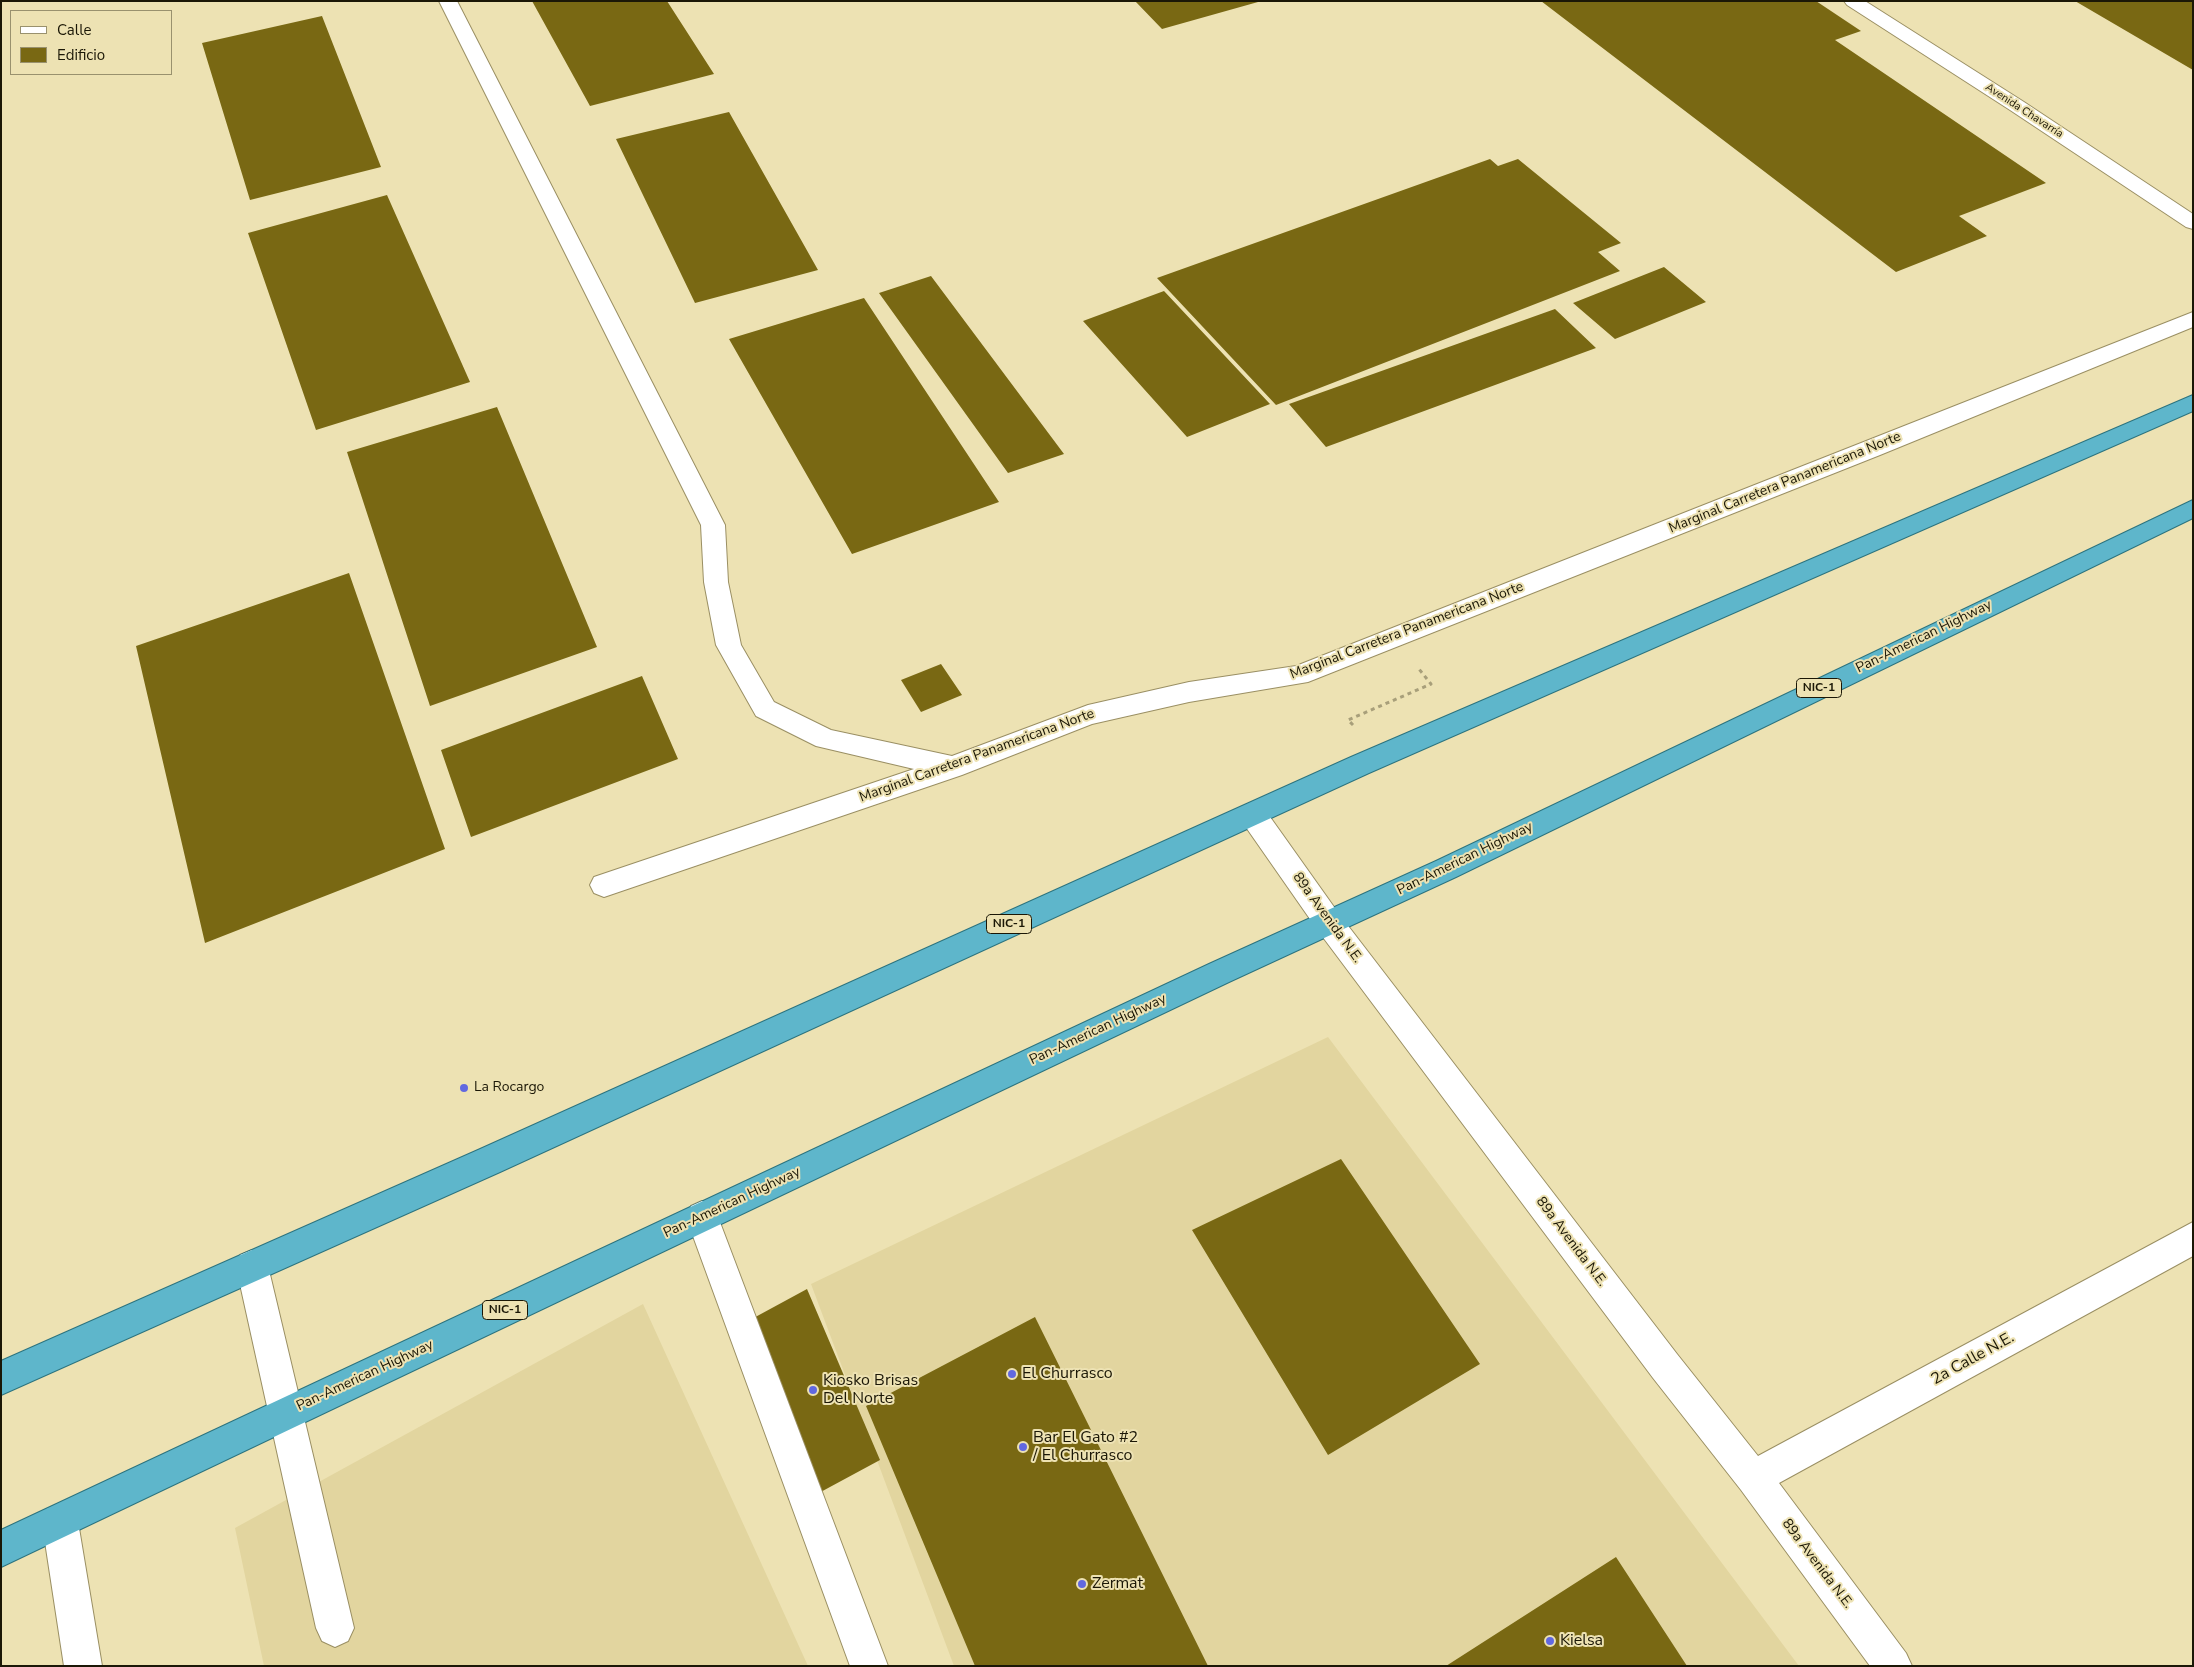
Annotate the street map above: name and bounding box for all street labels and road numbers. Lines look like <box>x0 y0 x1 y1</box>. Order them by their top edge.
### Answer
street label: Avenida Chavarría <box>1983 81 2065 141</box>
street label: Marginal Carretera Panamericana Norte <box>1667 429 1903 537</box>
street label: Marginal Carretera Panamericana Norte <box>1288 579 1526 683</box>
street label: Pan-American Highway <box>1853 597 1995 677</box>
road number: NIC-1 <box>1796 678 1842 698</box>
street label: Marginal Carretera Panamericana Norte <box>857 706 1097 806</box>
street label: Pan-American Highway <box>1394 819 1536 899</box>
street label: 89a Avenida N.E. <box>1289 870 1365 966</box>
road number: NIC-1 <box>986 914 1032 934</box>
street label: Pan-American Highway <box>1027 991 1169 1069</box>
street label: Pan-American Highway <box>661 1164 803 1242</box>
street label: 89a Avenida N.E. <box>1532 1194 1610 1290</box>
road number: NIC-1 <box>482 1300 528 1320</box>
street label: 2a Calle N.E. <box>1928 1328 2018 1390</box>
street label: Pan-American Highway <box>294 1337 436 1415</box>
street label: 89a Avenida N.E. <box>1778 1516 1856 1612</box>

